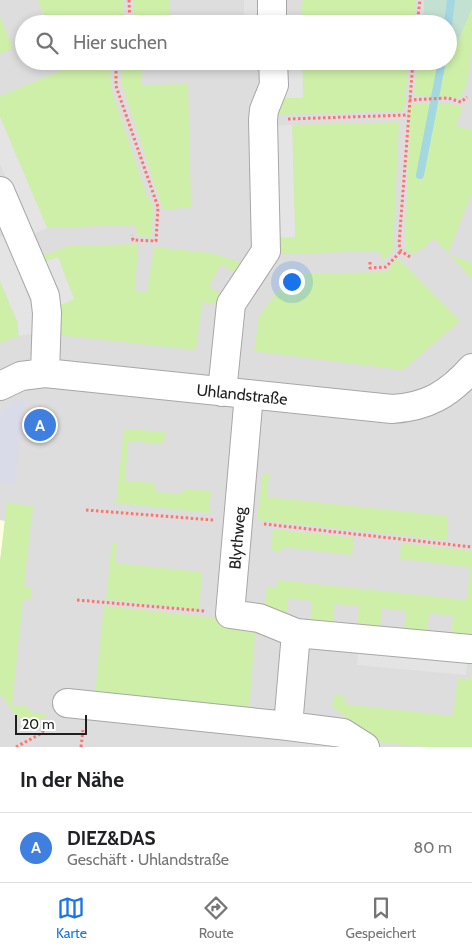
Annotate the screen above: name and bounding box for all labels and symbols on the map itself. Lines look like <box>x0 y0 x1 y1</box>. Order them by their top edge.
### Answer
your location <box>279 269 305 295</box>
street label: Uhlandstraße <box>196 380 288 409</box>
pin: A <box>24 406 56 444</box>
street label: Blythweg <box>225 505 250 570</box>
scale bar <box>15 712 88 735</box>

